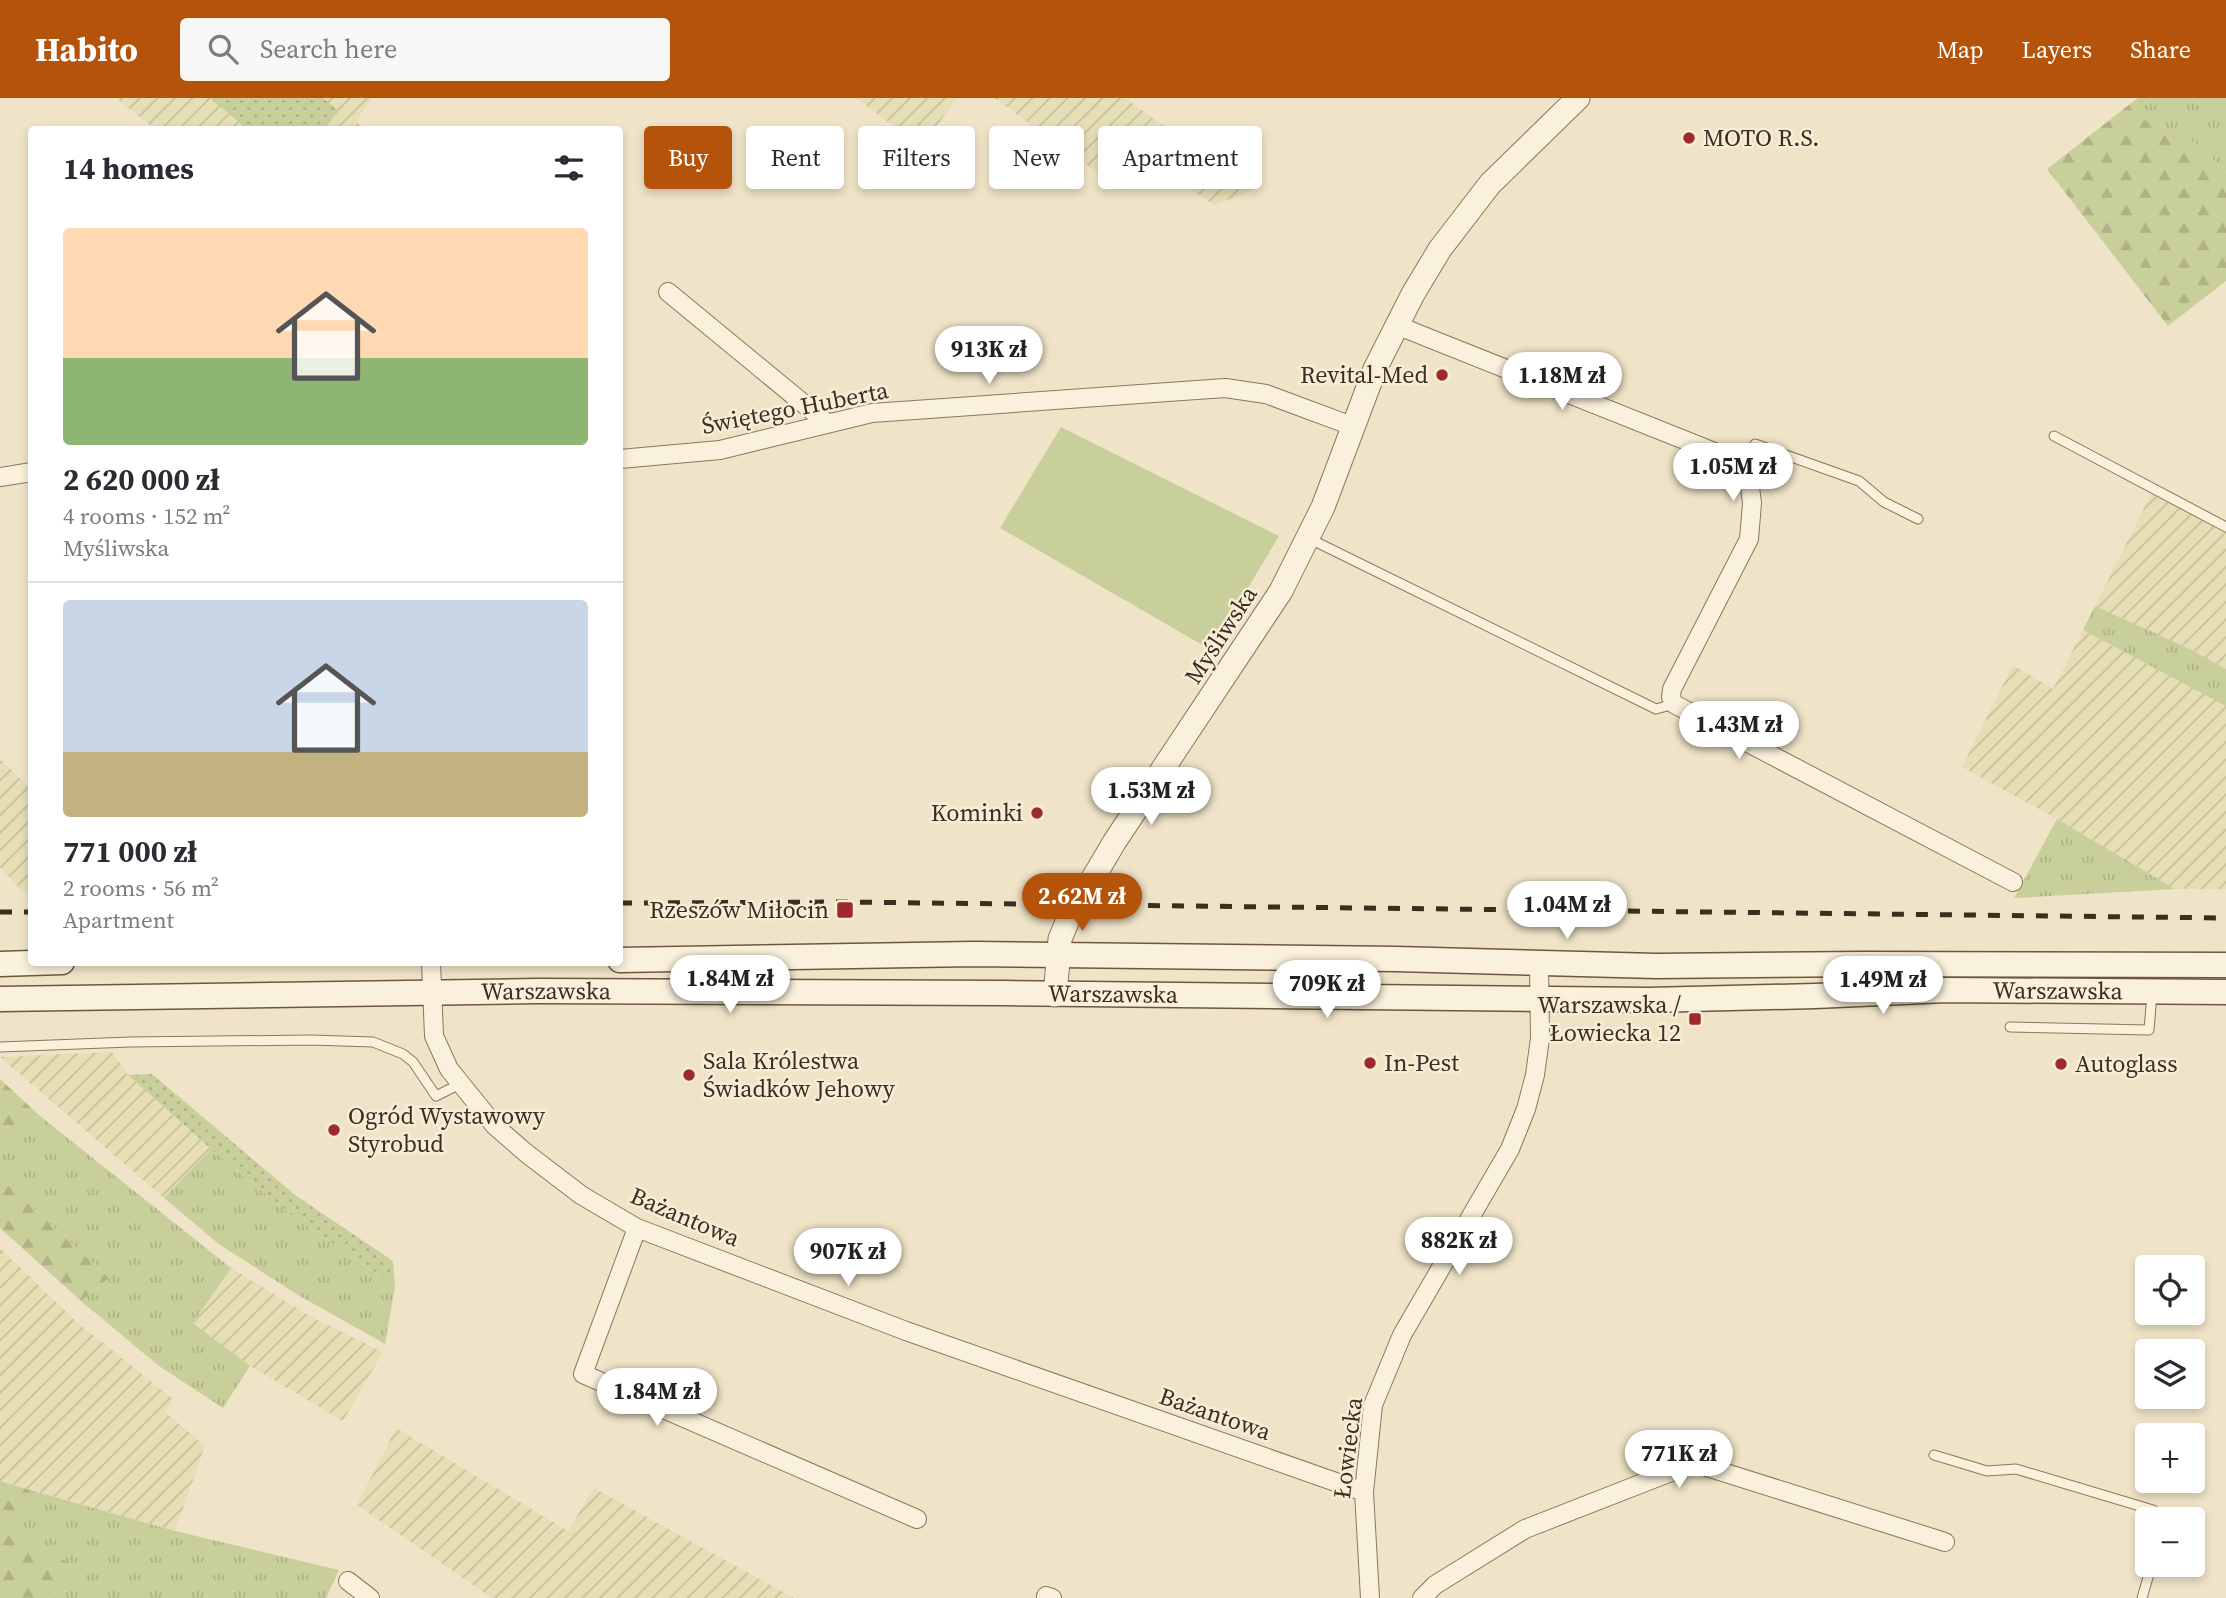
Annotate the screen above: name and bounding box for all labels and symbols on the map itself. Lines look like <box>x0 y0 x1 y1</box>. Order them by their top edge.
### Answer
place label: MOTO R.S. <box>1703 121 1819 154</box>
marker: MOTO R.S. <box>1681 130 1697 146</box>
pin: 913K zł <box>924 327 1054 386</box>
pin: 1.18M zł <box>1490 352 1634 412</box>
place label: Revital-Med <box>1300 358 1428 391</box>
marker: Revital-Med <box>1434 367 1450 383</box>
street label: Świętego Huberta <box>699 373 892 442</box>
pin: 1.05M zł <box>1661 444 1805 503</box>
street label: Myśliwska <box>1177 579 1265 690</box>
pin: 1.43M zł <box>1667 702 1811 761</box>
pin: 1.53M zł <box>1079 768 1223 827</box>
place label: Kominki <box>931 796 1023 829</box>
marker: Kominki <box>1029 805 1045 821</box>
pin: 2.62M zł <box>1010 874 1154 933</box>
pin: 1.04M zł <box>1495 882 1639 941</box>
place label: Rzeszów Miłocin <box>649 893 829 926</box>
marker: Rzeszów Miłocin <box>835 900 855 920</box>
pin: 1.84M zł <box>658 956 802 1015</box>
pin: 1.49M zł <box>1811 956 1955 1016</box>
pin: 709K zł <box>1262 960 1392 1020</box>
street label: Warszawska <box>1992 973 2124 1007</box>
street label: Warszawska <box>481 974 612 1008</box>
street label: Warszawska <box>1048 976 1179 1011</box>
place label: Warszawska / Łowiecka 12 <box>1537 988 1681 1049</box>
marker: Warszawska / Łowiecka 12 <box>1687 1011 1703 1027</box>
place label: Sala Królestwa Świadków Jehowy <box>703 1044 896 1105</box>
place label: In-Pest <box>1384 1046 1459 1079</box>
place label: Autoglass <box>2075 1047 2178 1080</box>
marker: In-Pest <box>1362 1055 1378 1071</box>
marker: Autoglass <box>2053 1056 2069 1072</box>
marker: Sala Królestwa Świadków Jehowy <box>681 1067 697 1083</box>
place label: Ogród Wystawowy Styrobud <box>348 1099 546 1160</box>
marker: Ogród Wystawowy Styrobud <box>326 1122 342 1138</box>
street label: Bażantowa <box>625 1179 746 1255</box>
pin: 882K zł <box>1394 1218 1524 1277</box>
pin: 907K zł <box>783 1228 913 1288</box>
pin: 1.84M zł <box>585 1368 729 1428</box>
street label: Bażantowa <box>1155 1379 1276 1448</box>
street label: Łowiecka <box>1325 1395 1370 1501</box>
pin: 771K zł <box>1614 1430 1744 1490</box>

